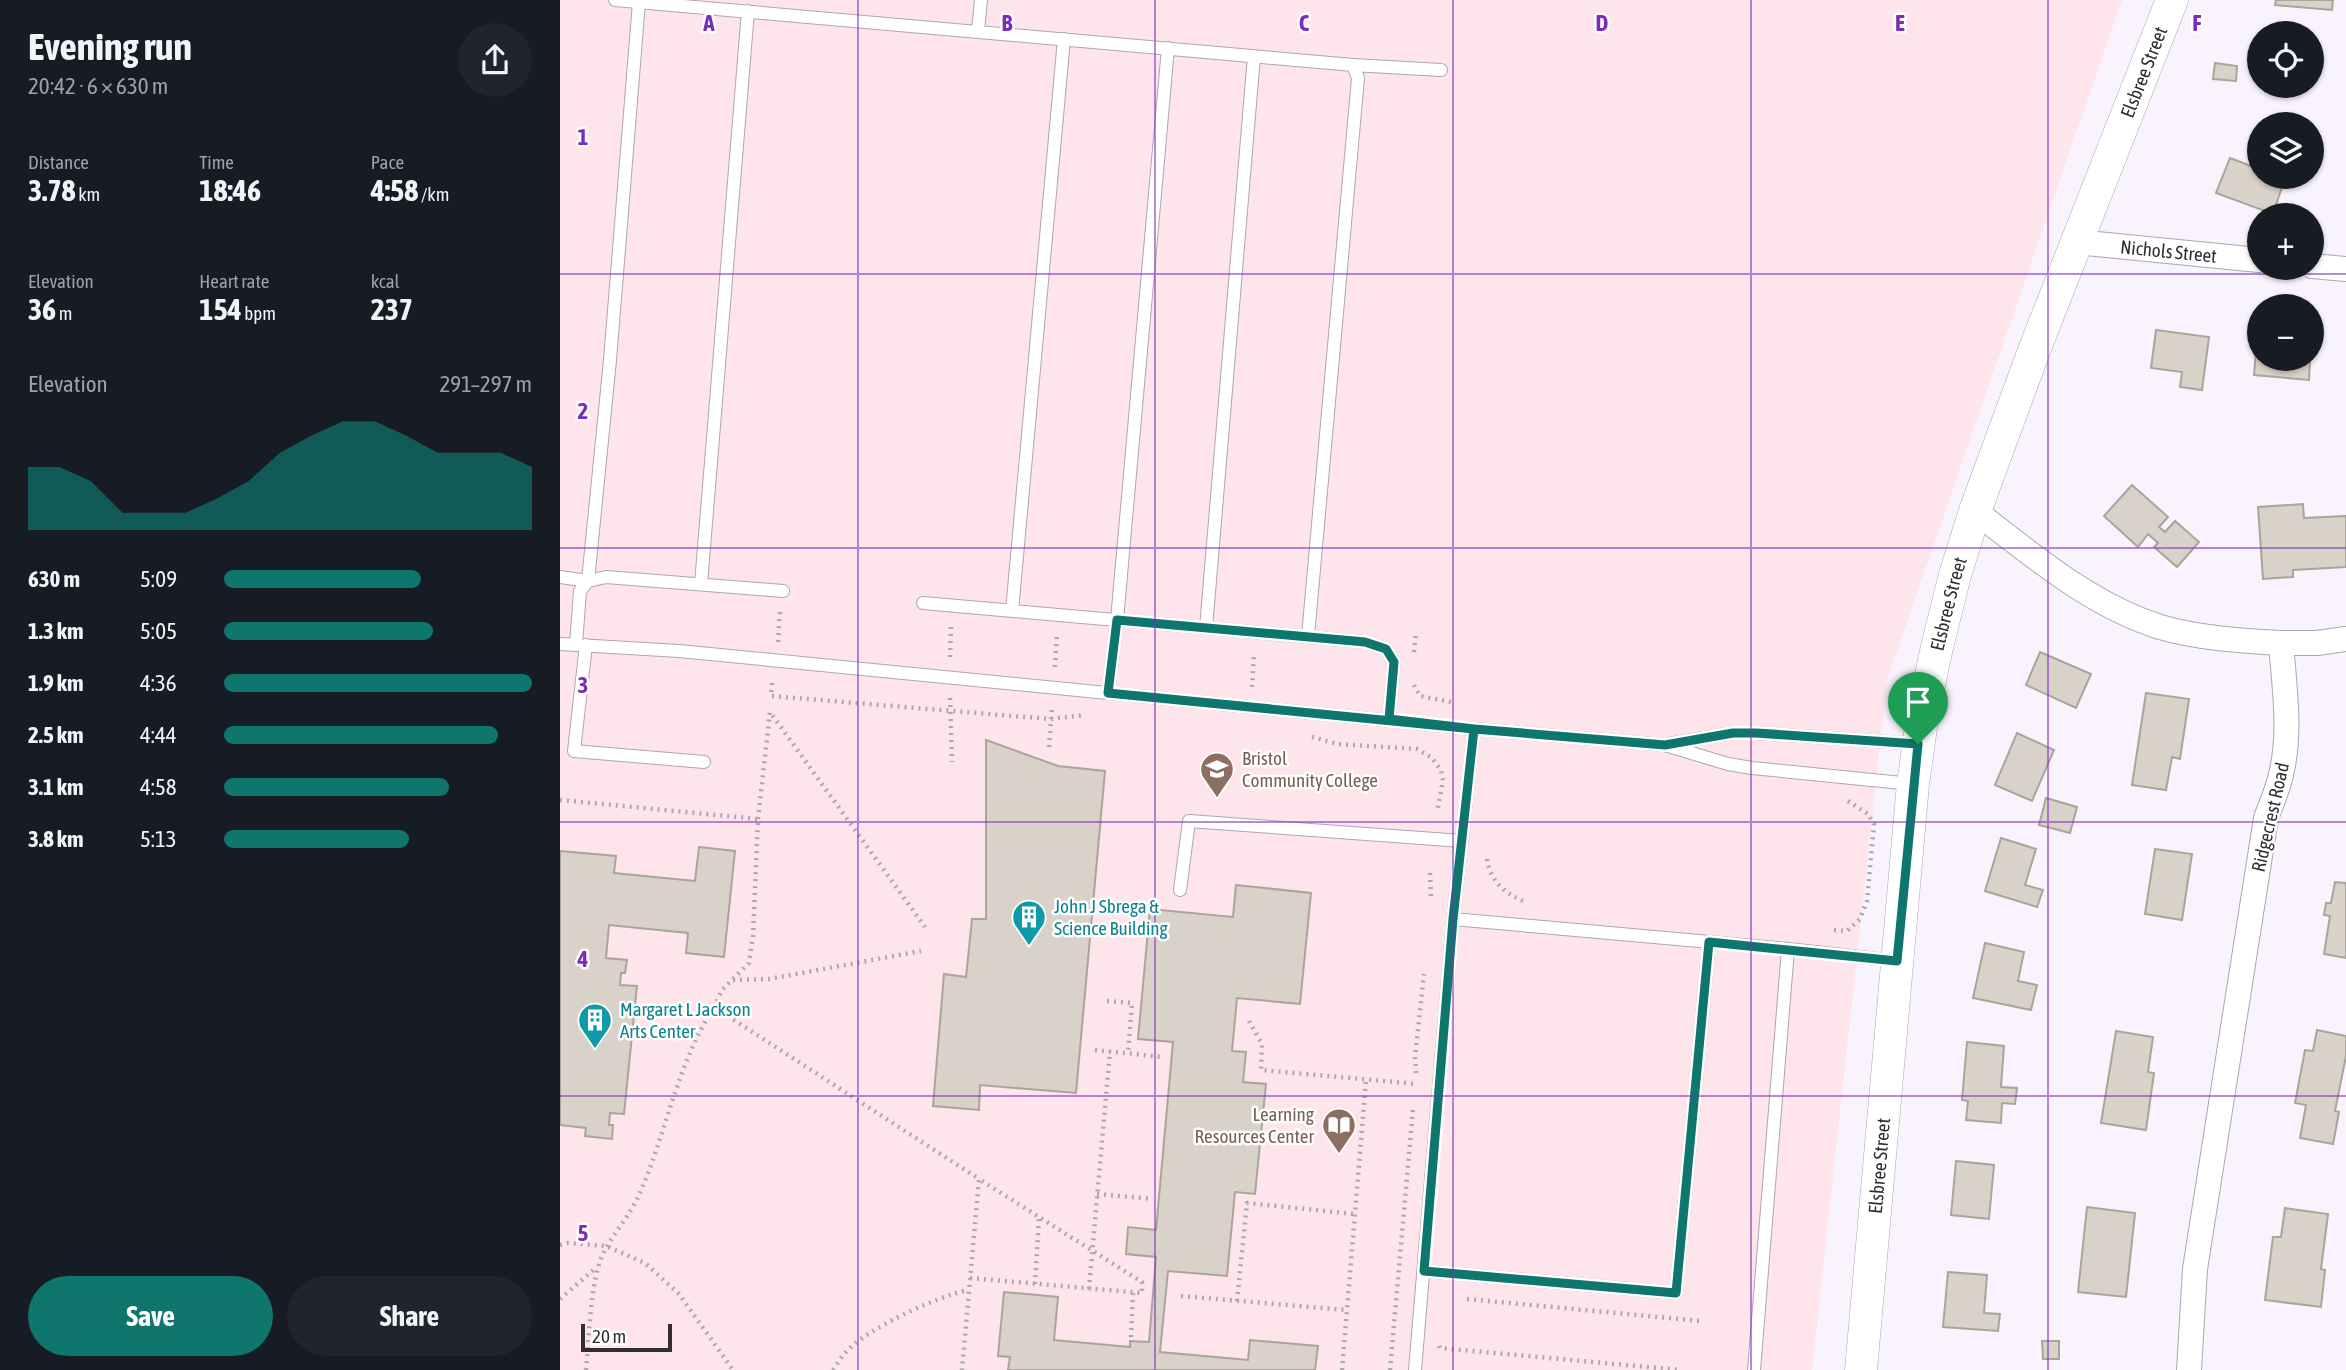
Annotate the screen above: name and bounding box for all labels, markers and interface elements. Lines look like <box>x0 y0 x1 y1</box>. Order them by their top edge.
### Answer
text: A <box>702 10 715 36</box>
text: B <box>1002 10 1013 36</box>
text: C <box>1299 10 1310 36</box>
text: D <box>1596 10 1609 36</box>
text: E <box>1895 10 1905 36</box>
text: F <box>2192 10 2202 36</box>
map controls <box>2247 21 2324 371</box>
button: locate <box>2247 21 2324 98</box>
button: share <box>458 23 532 97</box>
street label: Elsbree Street <box>2116 23 2171 121</box>
text: Evening run <box>28 25 192 68</box>
text: 20:42 · 6 × 630 m <box>28 73 168 99</box>
button: layers <box>2247 112 2324 189</box>
text: 1 <box>578 124 589 150</box>
text: Distance <box>28 151 89 173</box>
text: Time <box>199 151 234 173</box>
text: Pace <box>371 151 404 173</box>
text: 3.78 <box>28 173 76 207</box>
text: 18:46 <box>199 173 261 207</box>
text: 4:58 <box>371 173 418 207</box>
text: km <box>76 183 100 205</box>
text: /km <box>418 183 449 205</box>
button: + <box>2247 203 2324 280</box>
street label: Nichols Street <box>2119 235 2218 267</box>
text: Elevation <box>28 270 94 292</box>
text: Heart rate <box>199 270 269 292</box>
text: kcal <box>371 270 400 292</box>
text: 36 <box>28 292 56 326</box>
text: 154 <box>199 292 242 326</box>
text: 237 <box>371 292 413 326</box>
button: − <box>2247 294 2324 371</box>
text: m <box>56 302 73 324</box>
text: bpm <box>242 302 276 324</box>
text: Elevation <box>28 371 108 397</box>
text: 291–297 m <box>439 371 532 397</box>
text: 2 <box>578 398 588 424</box>
street label: Elsbree Street <box>1925 554 1971 653</box>
text: 630 m <box>28 566 80 592</box>
text: 5:09 <box>140 566 177 592</box>
text: 1.3 km <box>28 618 84 644</box>
text: 5:05 <box>140 618 177 644</box>
text: 1.9 km <box>28 670 84 696</box>
text: 4:36 <box>140 670 177 696</box>
text: 3 <box>578 672 588 698</box>
pin <box>1888 672 1948 744</box>
icon: arrive <box>1899 683 1937 721</box>
text: 2.5 km <box>28 722 84 748</box>
text: 4:44 <box>140 722 177 748</box>
place label: Bristol Community College <box>1242 747 1378 791</box>
school or university icon: Bristol Community College <box>1198 750 1236 799</box>
street label: Ridgecrest Road <box>2247 760 2293 874</box>
text: 3.1 km <box>28 774 84 800</box>
text: 4:58 <box>140 774 177 800</box>
text: 3.8 km <box>28 826 84 852</box>
text: 5:13 <box>140 826 177 852</box>
place label: John J Sbrega & Science Building <box>1054 895 1168 939</box>
building icon: John J Sbrega & Science Building <box>1010 898 1048 947</box>
text: 4 <box>577 946 589 972</box>
place label: Margaret L Jackson Arts Center <box>620 998 751 1042</box>
building icon: Margaret L Jackson Arts Center <box>576 1001 614 1050</box>
place label: Learning Resources Center <box>1195 1103 1315 1147</box>
library icon: Learning Resources Center <box>1320 1106 1358 1155</box>
street label: Elsbree Street <box>1864 1117 1894 1215</box>
text: 5 <box>578 1220 589 1246</box>
button: Save <box>28 1276 273 1356</box>
button: Share <box>287 1276 532 1356</box>
scale bar <box>581 1321 672 1353</box>
text: 20 m <box>592 1325 626 1347</box>

